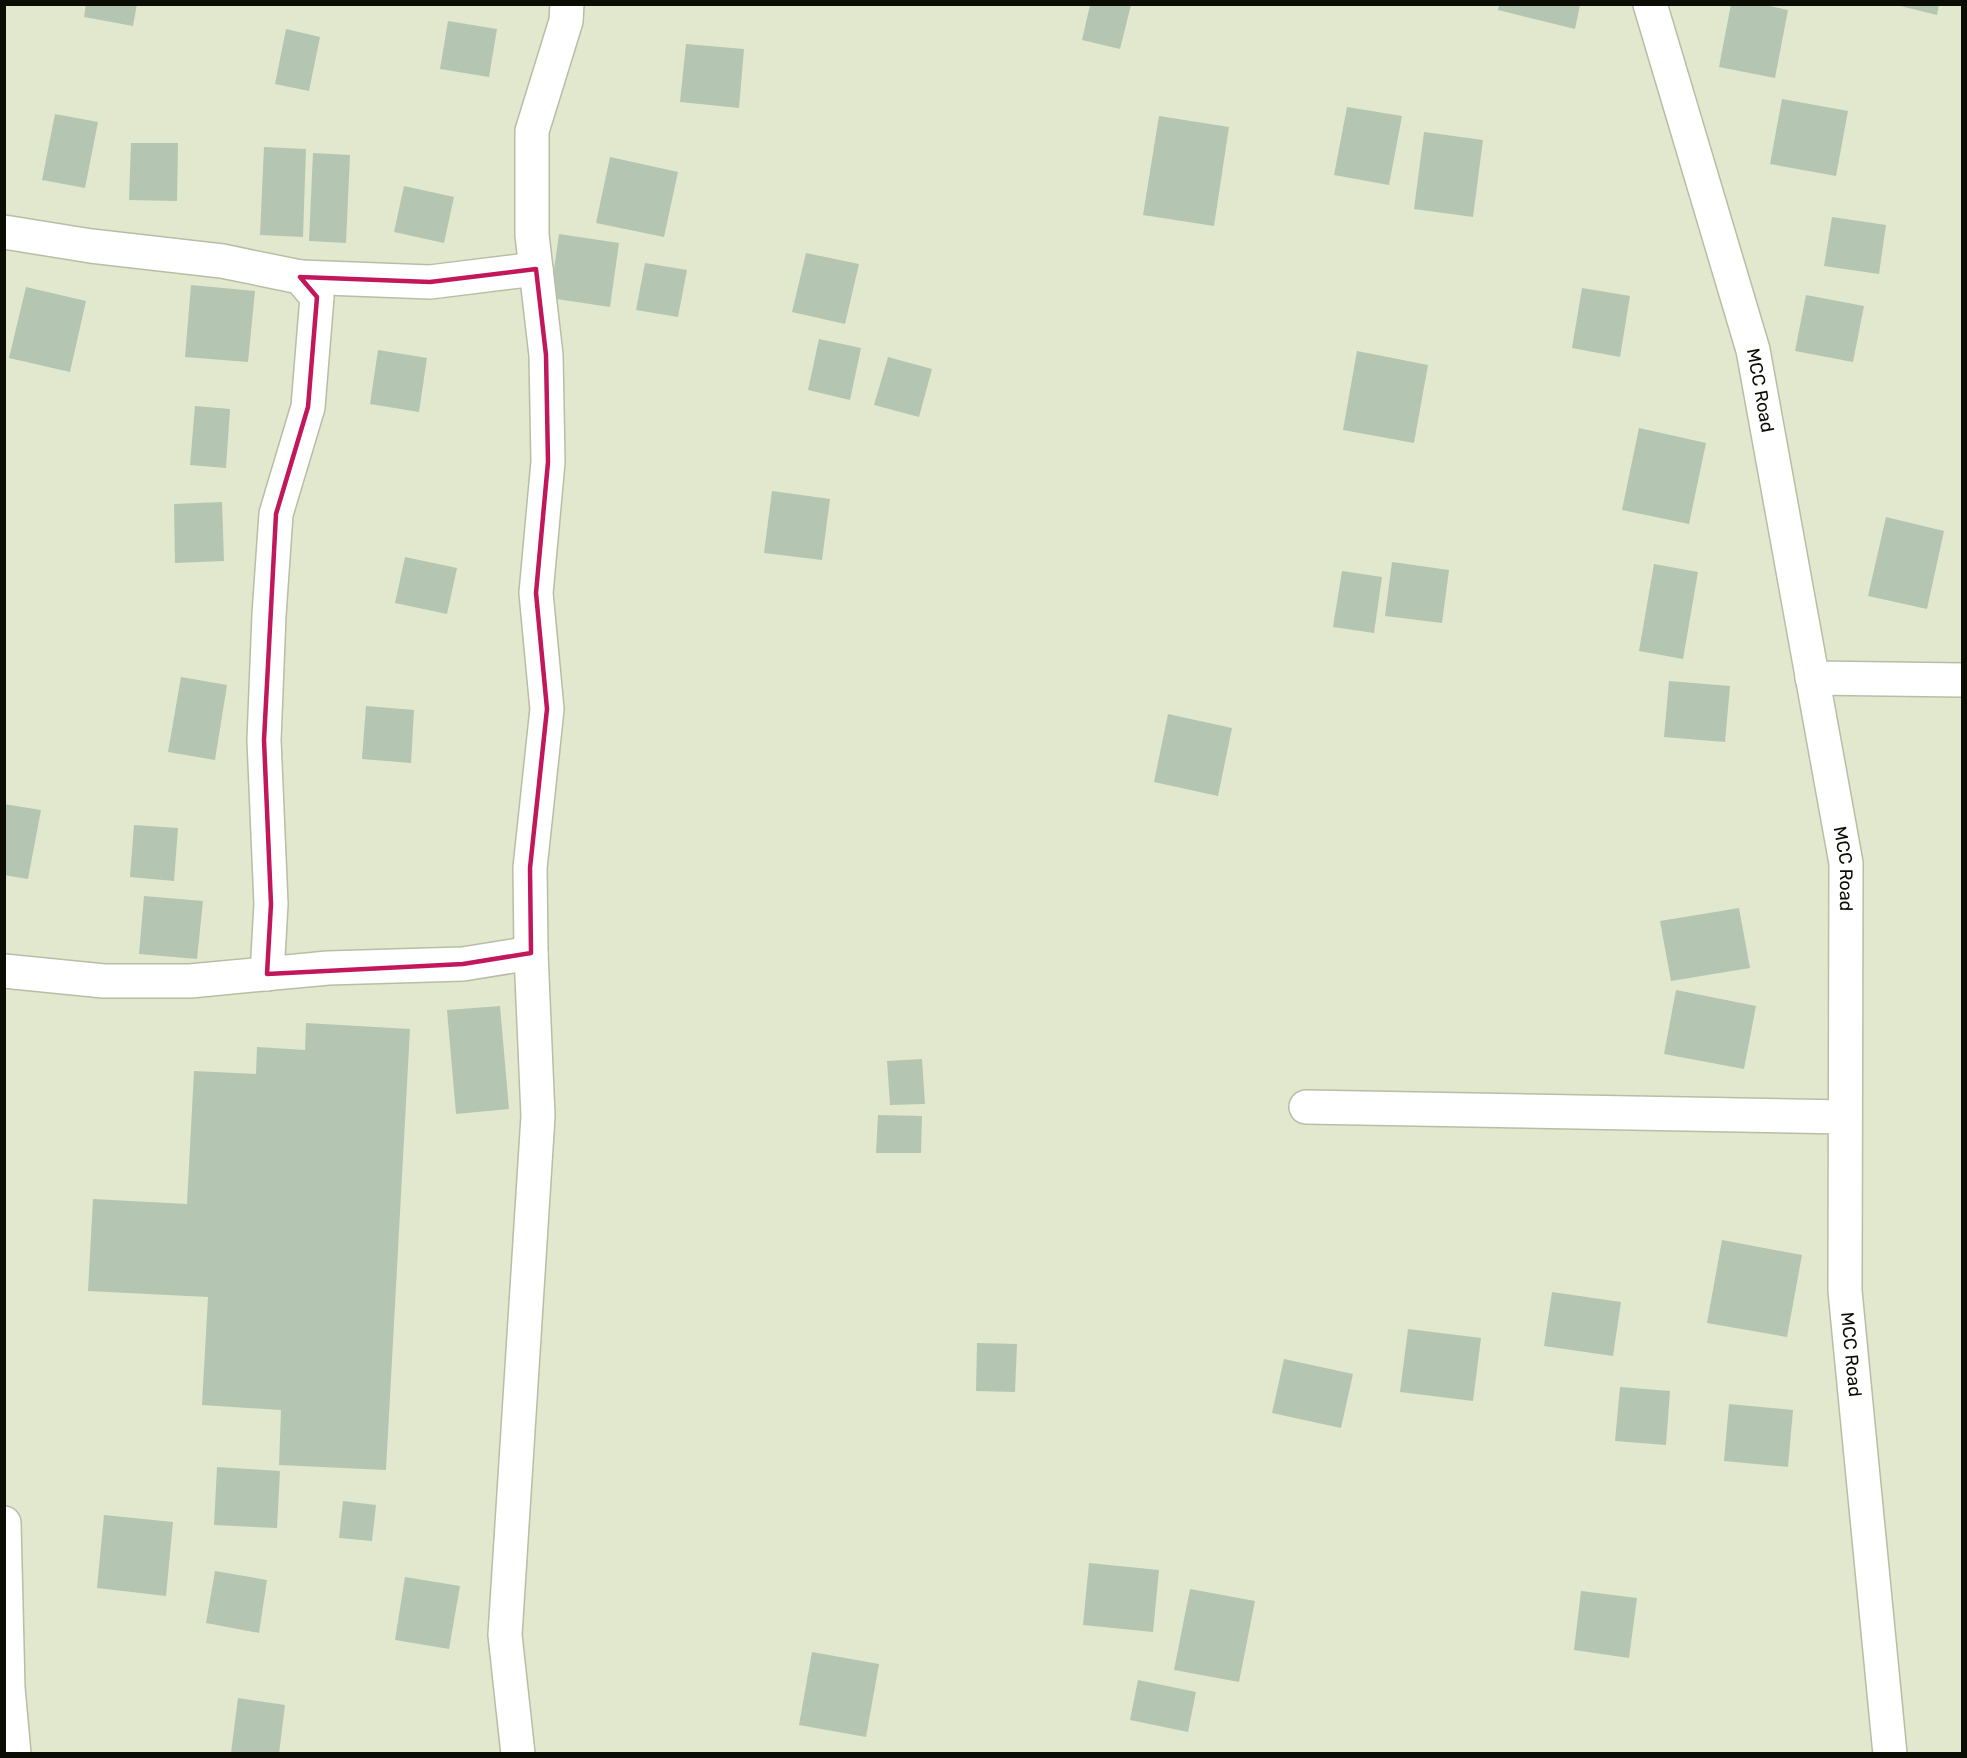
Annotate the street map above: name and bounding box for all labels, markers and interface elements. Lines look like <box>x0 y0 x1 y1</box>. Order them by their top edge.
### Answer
street label: MCC Road <box>1742 346 1779 434</box>
street label: MCC Road <box>1829 825 1857 911</box>
street label: MCC Road <box>1836 1311 1866 1398</box>

